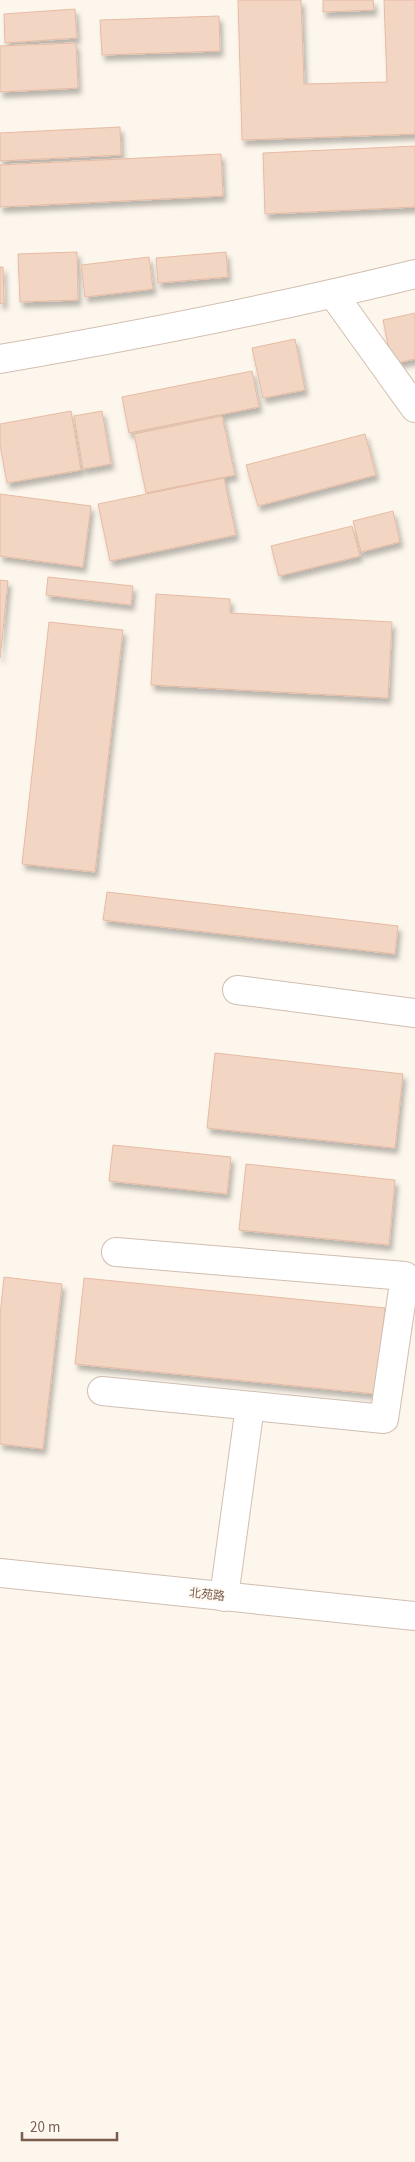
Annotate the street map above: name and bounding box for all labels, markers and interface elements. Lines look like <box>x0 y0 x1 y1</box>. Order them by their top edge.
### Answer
street label: 北苑路 <box>188 1585 226 1605</box>
scale bar <box>22 2110 118 2142</box>
text: 20 m <box>30 2117 60 2138</box>

